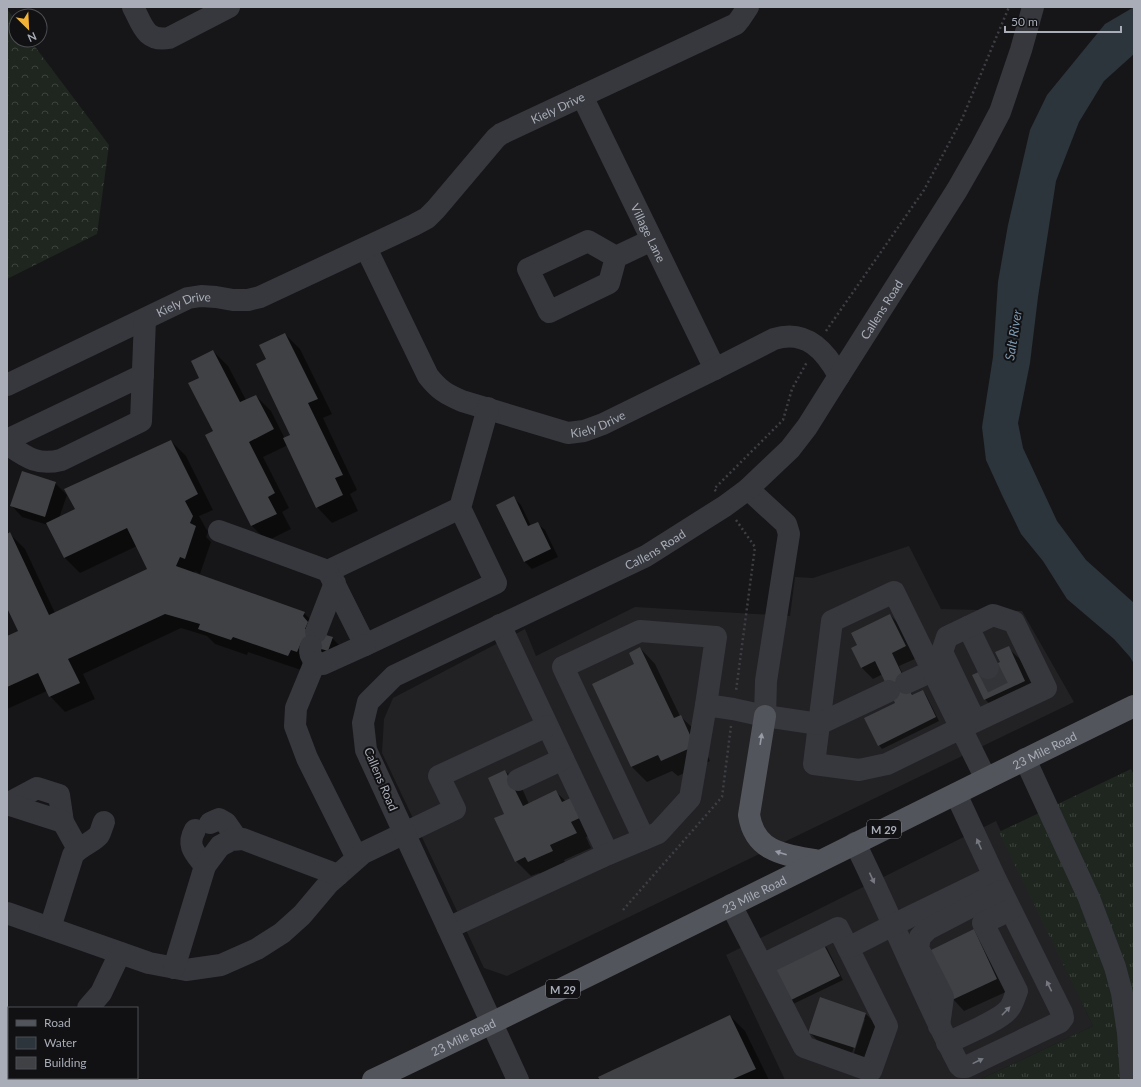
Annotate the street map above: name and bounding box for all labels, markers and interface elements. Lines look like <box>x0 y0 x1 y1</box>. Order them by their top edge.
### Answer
north arrow <box>8 8 48 48</box>
scale bar <box>1005 8 1121 34</box>
text: 50 m <box>1011 14 1038 29</box>
text: N <box>26 30 39 45</box>
street label: Kiely Drive <box>528 88 587 127</box>
street label: Village Lane <box>628 201 669 264</box>
street label: Callens Road <box>857 277 906 342</box>
street label: Kiely Drive <box>154 288 211 320</box>
water label: Salt River <box>1001 308 1025 361</box>
street label: Kiely Drive <box>569 407 628 440</box>
street label: Callens Road <box>622 526 688 573</box>
street label: 23 Mile Road <box>1010 728 1079 772</box>
one-way arrow <box>758 733 764 745</box>
street label: Callens Road <box>361 745 401 813</box>
road number: M 29 <box>867 820 901 838</box>
one-way arrow <box>976 839 982 850</box>
one-way arrow <box>775 850 787 856</box>
street label: 23 Mile Road <box>719 872 789 916</box>
one-way arrow <box>869 872 875 884</box>
road number: M 29 <box>546 980 580 998</box>
one-way arrow <box>1045 981 1052 992</box>
one-way arrow <box>1001 1006 1011 1016</box>
legend <box>8 1007 138 1079</box>
text: Road <box>44 1015 71 1030</box>
street label: 23 Mile Road <box>428 1015 498 1059</box>
text: Water <box>44 1035 77 1050</box>
text: Building <box>44 1055 87 1070</box>
one-way arrow <box>973 1058 984 1064</box>

